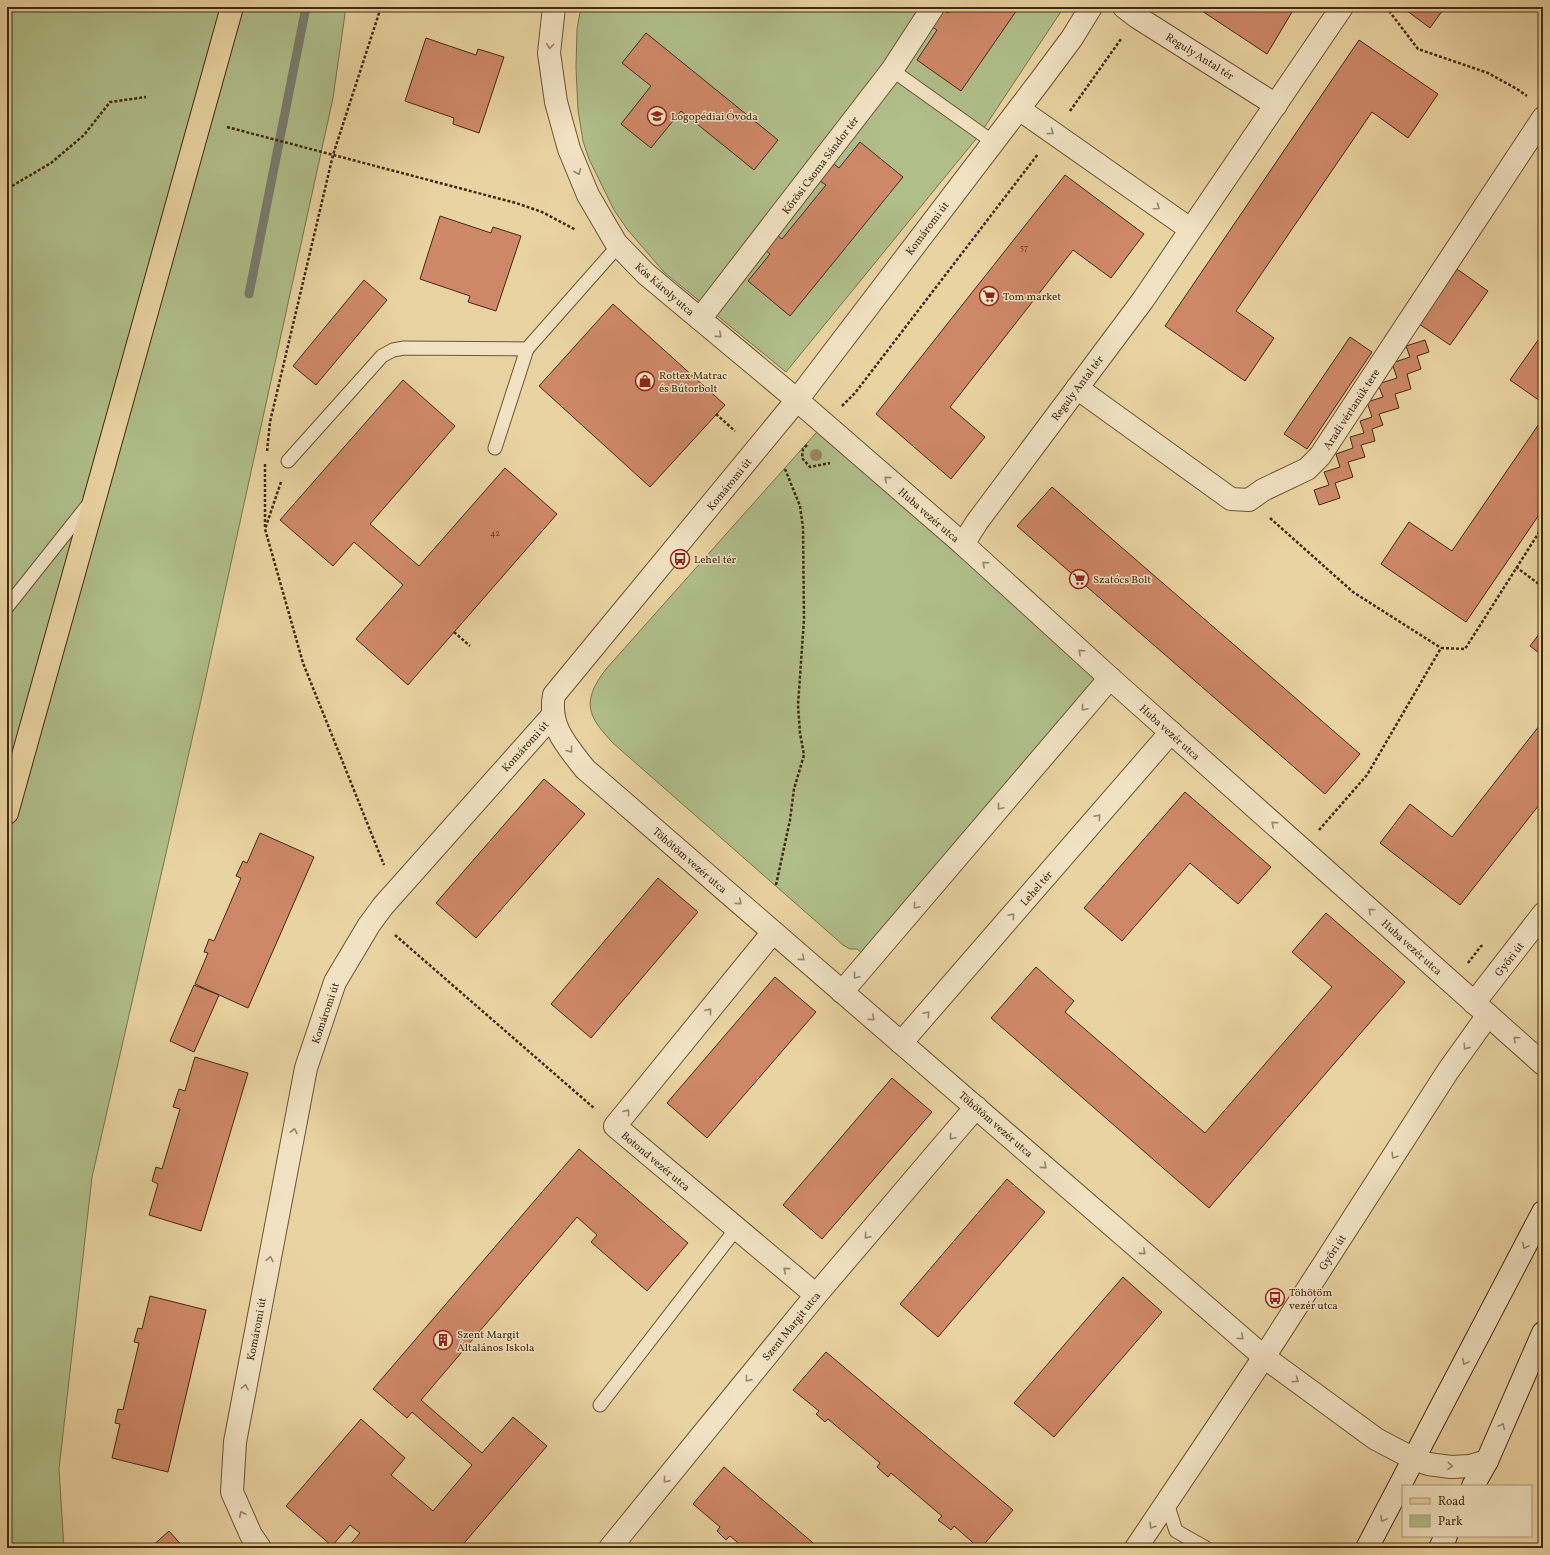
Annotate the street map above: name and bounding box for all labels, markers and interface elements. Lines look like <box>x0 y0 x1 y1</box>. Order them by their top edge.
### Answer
street label: Reguly Antal tér <box>1162 30 1237 85</box>
one-way arrow <box>546 43 555 49</box>
school or university icon: Logopédiai Óvoda <box>646 105 668 127</box>
place label: Logopédiai Óvoda <box>671 110 758 125</box>
street label: Kőrösi Csoma Sándor tér <box>779 113 863 218</box>
one-way arrow <box>1046 127 1053 134</box>
one-way arrow <box>574 168 582 175</box>
street label: Komáromi út <box>903 199 953 259</box>
one-way arrow <box>1153 202 1160 210</box>
house number: 57 <box>1020 241 1028 254</box>
street label: Kós Károly utca <box>631 260 697 321</box>
supermarket icon: Tom market <box>978 285 1000 307</box>
place label: Tom market <box>1003 290 1061 305</box>
one-way arrow <box>714 330 722 337</box>
street label: Reguly Antal tér <box>1049 353 1108 425</box>
street label: Aradi vértanúk tere <box>1320 366 1384 453</box>
place label: Rottex Matrac és Bútorbolt <box>659 369 727 397</box>
shop icon: Rottex Matrac és Bútorbolt <box>634 370 656 392</box>
street label: Komáromi út <box>704 455 756 514</box>
one-way arrow <box>884 476 892 483</box>
street label: Huba vezér utca <box>894 485 962 547</box>
house number: 42 <box>490 527 500 540</box>
bus stop icon: Lehel tér <box>669 548 691 570</box>
place label: Lehel tér <box>694 553 737 568</box>
one-way arrow <box>982 561 990 569</box>
supermarket icon: Szatócs Bolt <box>1068 568 1090 590</box>
place label: Szatócs Bolt <box>1093 573 1151 588</box>
one-way arrow <box>1078 649 1086 657</box>
street label: Huba vezér utca <box>1135 702 1203 765</box>
one-way arrow <box>1082 703 1089 710</box>
street label: Komáromi út <box>499 718 553 776</box>
one-way arrow <box>565 745 572 752</box>
one-way arrow <box>998 802 1005 809</box>
one-way arrow <box>1093 815 1100 822</box>
one-way arrow <box>1271 821 1279 829</box>
street label: Töhötöm vezér utca <box>649 825 730 898</box>
street label: Lehel tér <box>1018 868 1057 910</box>
one-way arrow <box>734 898 741 905</box>
one-way arrow <box>913 901 920 908</box>
one-way arrow <box>1368 908 1376 915</box>
one-way arrow <box>1008 913 1015 920</box>
street label: Huba vezér utca <box>1377 917 1445 980</box>
street label: Győri út <box>1492 939 1528 980</box>
one-way arrow <box>798 953 805 960</box>
one-way arrow <box>853 971 860 979</box>
street label: Komáromi út <box>309 981 344 1046</box>
one-way arrow <box>704 1009 711 1016</box>
one-way arrow <box>922 1011 930 1019</box>
one-way arrow <box>867 1013 874 1020</box>
one-way arrow <box>1513 1037 1520 1044</box>
one-way arrow <box>1463 1043 1471 1050</box>
street label: Töhötöm vezér utca <box>955 1089 1036 1162</box>
one-way arrow <box>622 1109 629 1117</box>
one-way arrow <box>290 1128 298 1135</box>
street label: Botond vezér utca <box>617 1129 693 1196</box>
one-way arrow <box>949 1133 956 1140</box>
one-way arrow <box>1392 1151 1399 1158</box>
one-way arrow <box>1040 1162 1047 1169</box>
one-way arrow <box>864 1231 871 1239</box>
street label: Győri út <box>1316 1232 1350 1274</box>
one-way arrow <box>1522 1242 1530 1250</box>
one-way arrow <box>1138 1247 1145 1254</box>
one-way arrow <box>265 1256 273 1262</box>
one-way arrow <box>783 1268 791 1275</box>
place label: Töhötöm vezér utca <box>1289 1286 1338 1314</box>
bus stop icon: Töhötöm vezér utca <box>1264 1287 1286 1309</box>
street label: Szent Margit utca <box>760 1289 825 1365</box>
street label: Komáromi út <box>244 1296 271 1362</box>
place label: Szent Margit Általános Iskola <box>457 1328 535 1356</box>
building icon: Szent Margit Általános Iskola <box>432 1329 454 1351</box>
one-way arrow <box>1236 1332 1244 1339</box>
one-way arrow <box>1462 1357 1470 1365</box>
one-way arrow <box>745 1374 752 1382</box>
one-way arrow <box>1291 1376 1298 1383</box>
one-way arrow <box>241 1384 249 1390</box>
one-way arrow <box>1497 1422 1505 1430</box>
one-way arrow <box>1447 1462 1453 1471</box>
one-way arrow <box>663 1475 670 1482</box>
legend <box>1402 1485 1532 1537</box>
text: Road <box>1438 1494 1465 1510</box>
one-way arrow <box>238 1510 246 1517</box>
one-way arrow <box>1380 1514 1387 1522</box>
text: Park <box>1438 1514 1463 1530</box>
one-way arrow <box>1150 1521 1157 1528</box>

